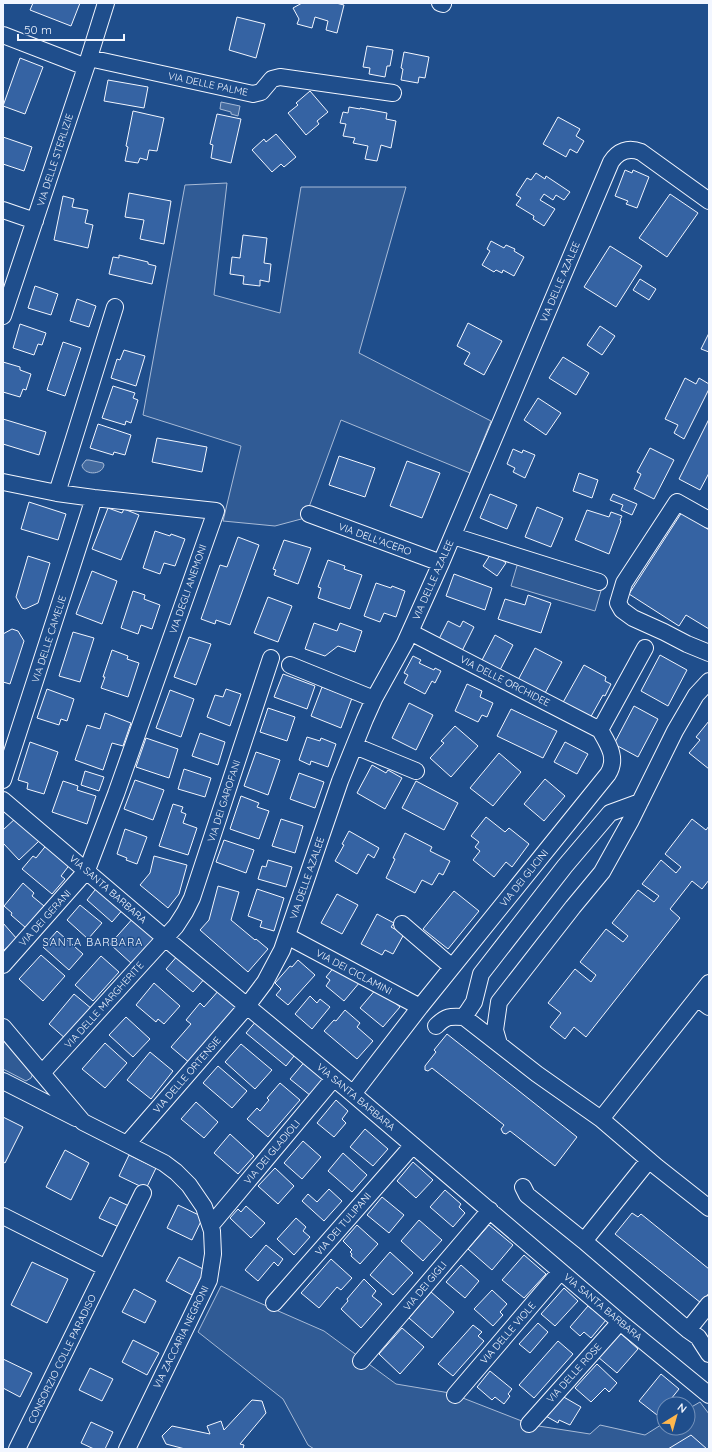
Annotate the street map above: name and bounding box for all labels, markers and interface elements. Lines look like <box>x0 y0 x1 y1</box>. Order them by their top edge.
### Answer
scale bar <box>18 16 124 42</box>
text: 50 m <box>24 22 52 37</box>
street label: VIA DELLE PALME <box>167 69 250 99</box>
street label: VIA DELLE STERLIZIE <box>34 112 76 208</box>
street label: VIA DELLE AZALEE <box>537 239 583 324</box>
street label: VIA DELL'ACERO <box>337 520 414 558</box>
street label: VIA DELLE AZALEE <box>410 538 457 622</box>
street label: VIA DEGLI ANEMONI <box>167 543 209 635</box>
street label: VIA DELLE CAMELIE <box>29 594 69 684</box>
street label: VIA DELLE ORCHIDEE <box>458 653 552 709</box>
street label: VIA DEI GAROFANI <box>205 758 243 844</box>
street label: VIA DELLE AZALEE <box>287 835 327 921</box>
street label: VIA DEI GLICINI <box>497 847 551 909</box>
street label: VIA SANTA BARBARA <box>67 852 150 926</box>
street label: VIA DEI GERANI <box>16 887 74 949</box>
district label: SANTA BARBARA <box>43 935 143 949</box>
street label: VIA DEI CICLAMINI <box>314 946 394 998</box>
street label: VIA DELLE MARGHERITE <box>62 959 147 1051</box>
street label: VIA DELLE ORTENSIE <box>150 1034 224 1116</box>
street label: VIA SANTA BARBARA <box>314 1060 398 1134</box>
street label: VIA DEI GLADIOLI <box>241 1117 303 1187</box>
street label: VIA DEI TULIPANI <box>312 1190 374 1258</box>
street label: VIA DEI GIGLI <box>401 1259 449 1313</box>
street label: VIA SANTA BARBARA <box>561 1270 645 1344</box>
street label: VIA ZACCARIA NEGRONI <box>150 1283 212 1391</box>
street label: CONSORZIO COLLE PARADISO <box>25 1292 99 1426</box>
street label: VIA DELLE VIOLE <box>477 1299 539 1367</box>
street label: VIA DELLE ROSE <box>544 1340 604 1406</box>
north arrow <box>656 1396 696 1436</box>
text: N <box>675 1400 689 1416</box>

